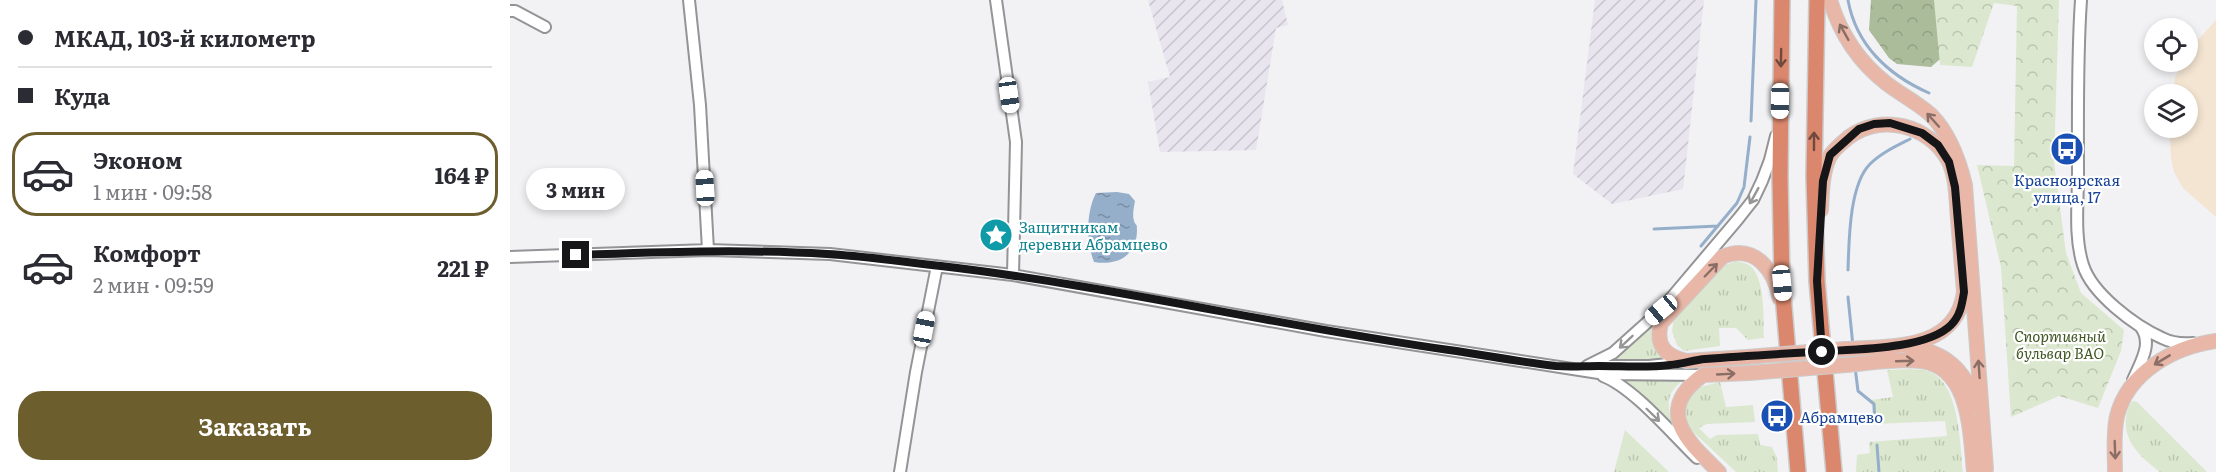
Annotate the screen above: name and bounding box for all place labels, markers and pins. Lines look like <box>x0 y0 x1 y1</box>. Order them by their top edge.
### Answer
bus stop icon: Красноярская улица, 17 <box>2049 131 2085 167</box>
place label: Красноярская улица, 17 <box>2014 168 2120 208</box>
place label: Защитникам деревни Абрамцево <box>1019 215 1168 255</box>
place icon: Защитникам деревни Абрамцево <box>978 217 1014 253</box>
bus stop icon: Абрамцево <box>1759 398 1795 434</box>
place label: Абрамцево <box>1800 405 1883 428</box>

